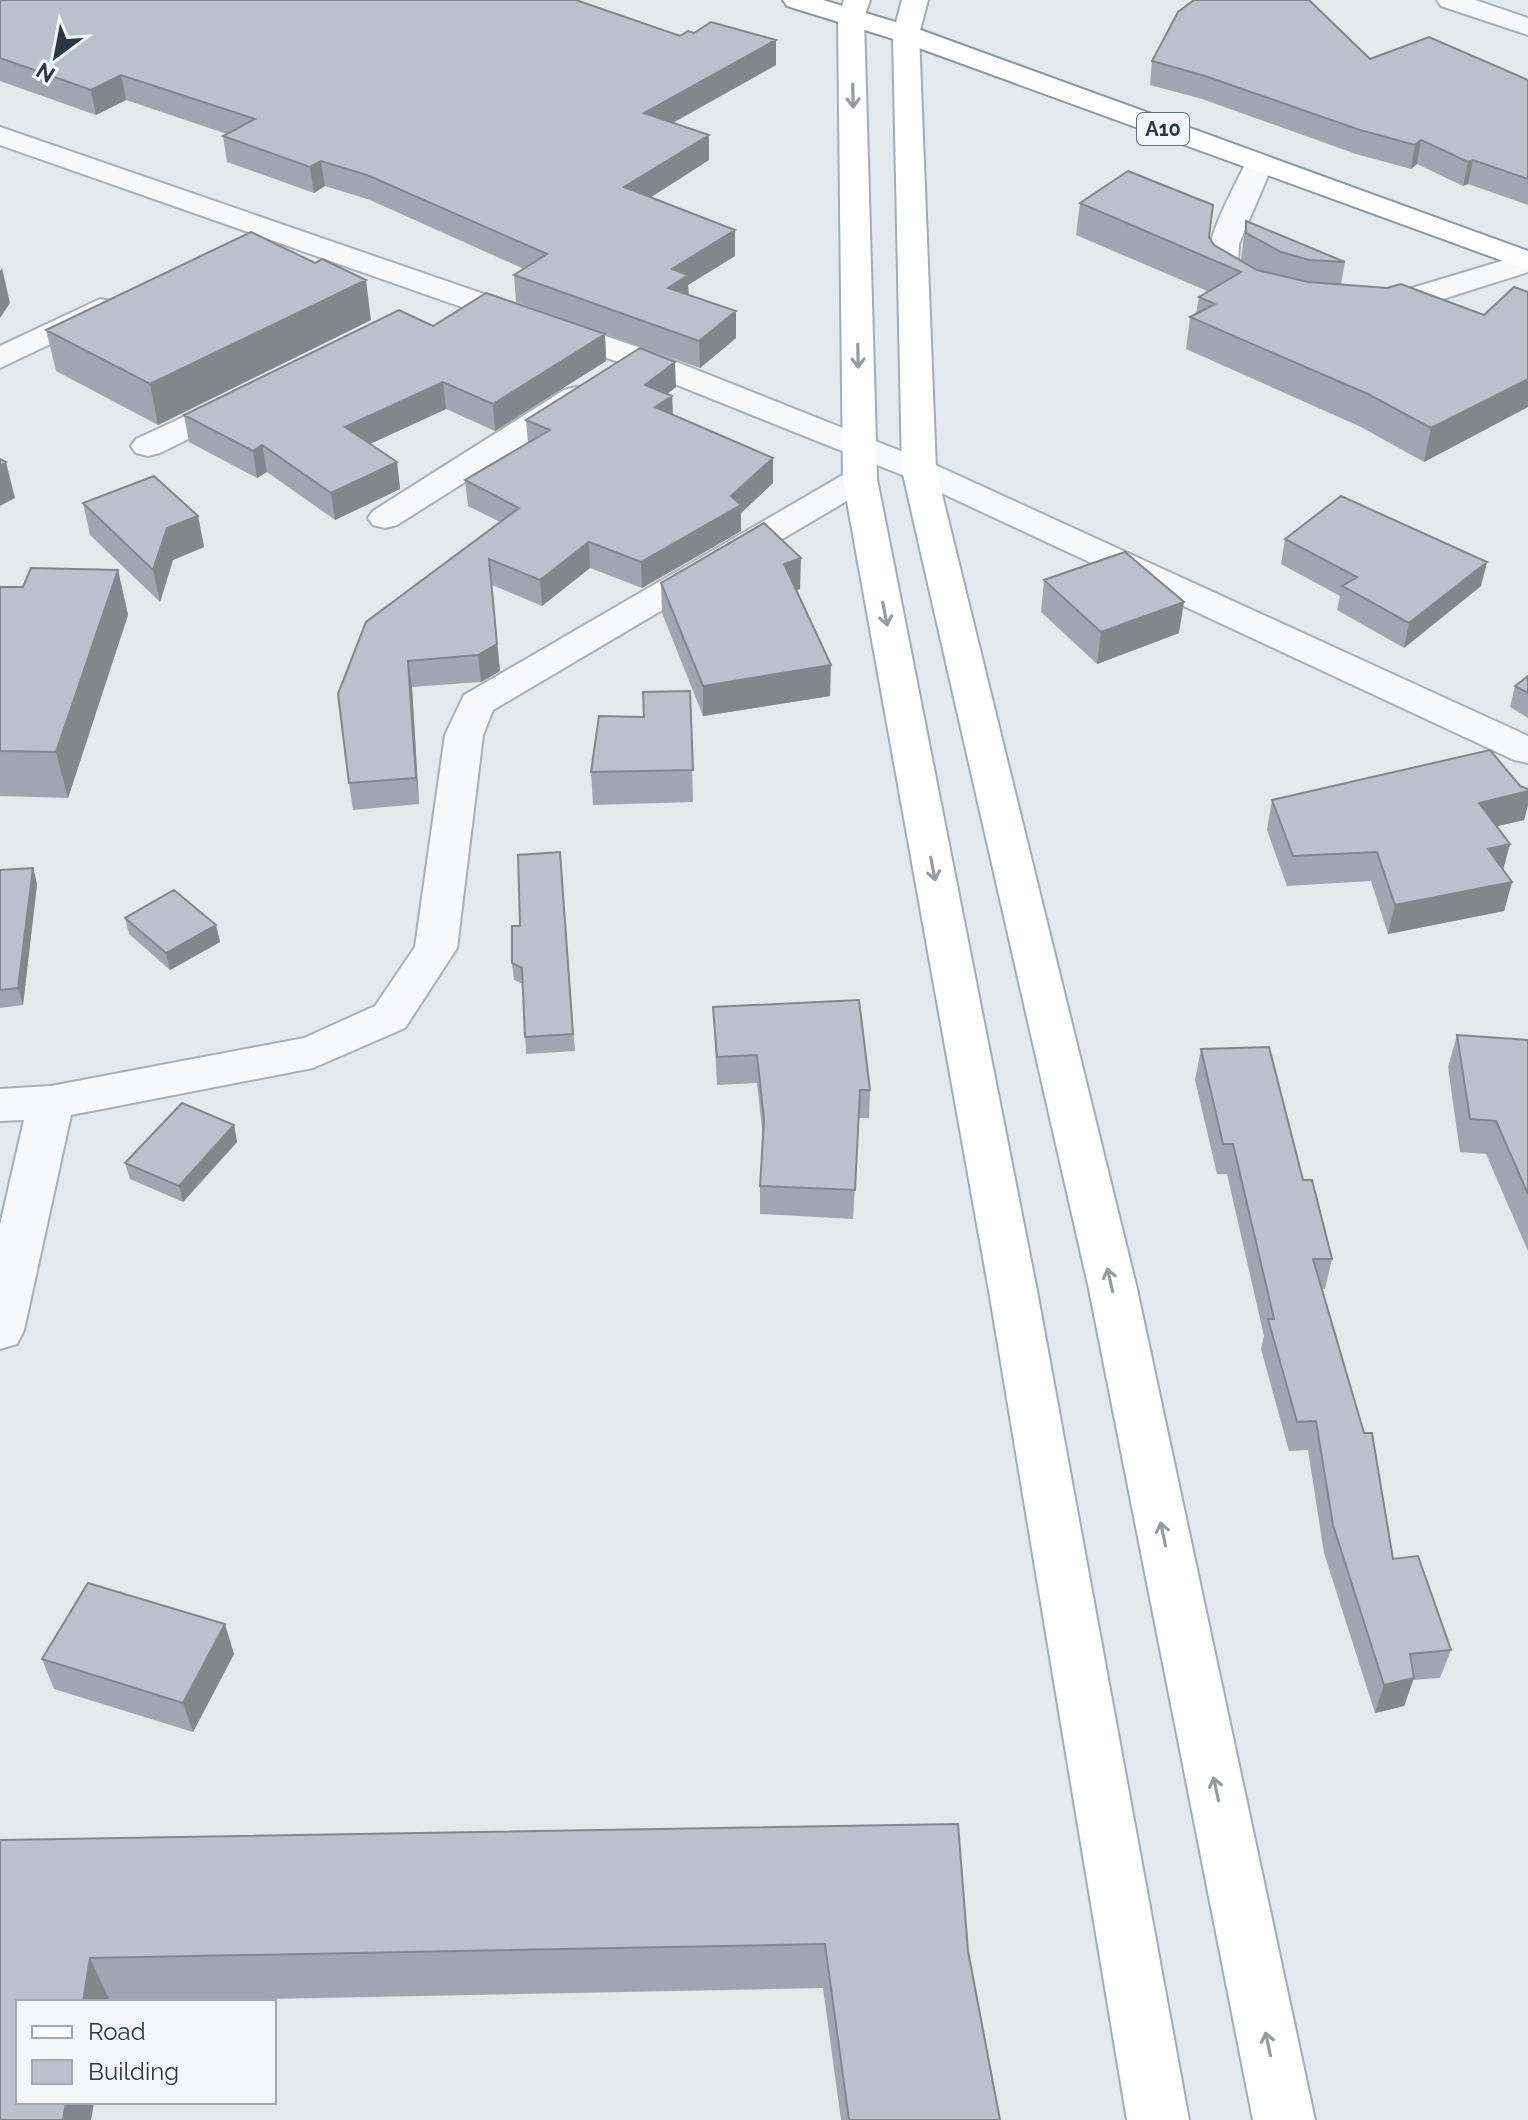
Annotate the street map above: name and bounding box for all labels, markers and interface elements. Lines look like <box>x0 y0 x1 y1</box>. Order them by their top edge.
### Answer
north arrow <box>16 16 96 96</box>
text: N <box>31 57 59 88</box>
one-way arrow <box>845 82 861 109</box>
road number: A10 <box>1137 113 1189 145</box>
one-way arrow <box>850 342 866 369</box>
one-way arrow <box>879 601 894 626</box>
one-way arrow <box>927 856 942 882</box>
one-way arrow <box>1102 1267 1117 1293</box>
one-way arrow <box>1155 1522 1170 1548</box>
one-way arrow <box>1208 1777 1223 1802</box>
legend <box>16 2000 276 2104</box>
text: Road <box>88 2017 146 2046</box>
one-way arrow <box>1260 2031 1275 2057</box>
text: Building <box>88 2057 179 2086</box>

